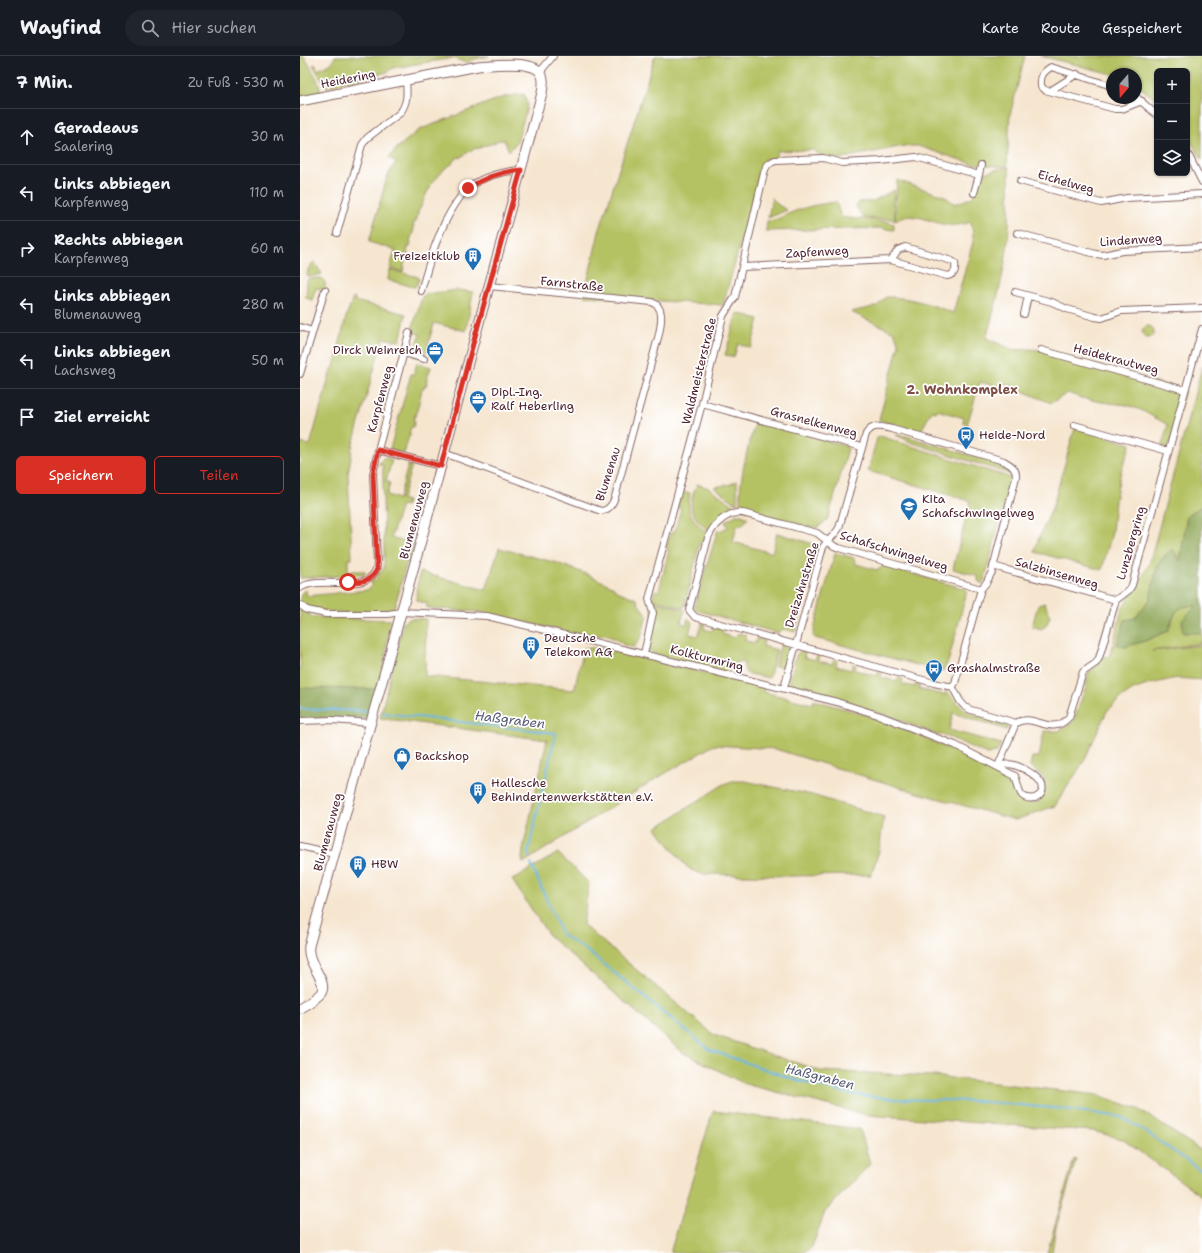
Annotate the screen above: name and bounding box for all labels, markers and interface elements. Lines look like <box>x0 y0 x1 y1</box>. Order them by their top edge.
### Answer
search box <box>125 10 405 46</box>
text: Wayfind <box>20 15 101 40</box>
icon: search <box>139 17 161 39</box>
text: Hier suchen <box>171 18 256 38</box>
text: Karte <box>982 19 1019 37</box>
text: Route <box>1041 19 1080 37</box>
text: Gespeichert <box>1102 19 1182 37</box>
street label: Heidering <box>319 66 377 92</box>
north arrow <box>1106 68 1142 104</box>
map controls <box>1154 68 1190 176</box>
button: + <box>1154 68 1190 104</box>
text: 7 Min. <box>16 71 73 93</box>
text: Zu Fuß · 530 m <box>188 74 284 91</box>
button: − <box>1154 104 1190 140</box>
text: Geradeaus <box>54 118 139 138</box>
icon: ahead <box>16 126 38 148</box>
text: 30 m <box>250 128 284 145</box>
text: Saalering <box>54 138 113 155</box>
button: layers <box>1154 140 1190 176</box>
street label: Eichelweg <box>1036 166 1096 198</box>
text: Links abbiegen <box>54 174 170 194</box>
route end <box>459 179 477 197</box>
icon: left <box>16 182 38 204</box>
text: 110 m <box>249 184 284 201</box>
text: Karpfenweg <box>54 194 129 211</box>
text: Rechts abbiegen <box>54 230 183 250</box>
street label: Lindenweg <box>1099 230 1163 250</box>
icon: right <box>16 238 38 260</box>
text: 60 m <box>251 240 284 257</box>
street label: Zapfenweg <box>785 242 849 262</box>
building icon: Freizeitklub <box>463 246 483 271</box>
place label: Freizeitklub <box>393 248 460 264</box>
text: Karpfenweg <box>54 250 129 267</box>
street label: Farnstraße <box>539 273 605 295</box>
text: Links abbiegen <box>54 286 170 306</box>
icon: left <box>16 294 38 316</box>
text: 280 m <box>242 296 284 313</box>
text: Blumenauweg <box>54 306 141 323</box>
street label: Waldmeisterstraße <box>678 316 720 426</box>
office icon: Dirck Weinreich <box>425 340 445 365</box>
street label: Heidekrautweg <box>1071 340 1161 378</box>
text: Links abbiegen <box>54 342 170 362</box>
place label: Dirck Weinreich <box>333 342 422 358</box>
icon: left <box>16 350 38 372</box>
text: 50 m <box>251 352 284 369</box>
text: Lachsweg <box>54 362 116 379</box>
street label: Karpfenweg <box>363 364 397 434</box>
district label: 2. Wohnkomplex <box>906 381 1018 398</box>
place label: Dipl.-Ing. Ralf Heberling <box>491 384 574 414</box>
office icon: Dipl.-Ing. Ralf Heberling <box>468 389 488 414</box>
street label: Grasnelkenweg <box>769 403 859 441</box>
icon: arrive <box>16 406 38 428</box>
text: Ziel erreicht <box>54 407 150 427</box>
bus stop icon: Heide-Nord <box>956 425 976 450</box>
place label: Heide-Nord <box>979 427 1046 443</box>
street label: Blumenau <box>592 445 624 503</box>
button: Speichern <box>16 456 146 494</box>
button: Teilen <box>154 456 284 494</box>
street label: Blumenauweg <box>396 479 432 561</box>
place label: Kita Schafschwingelweg <box>922 491 1034 521</box>
school or university icon: Kita Schafschwingelweg <box>899 496 919 521</box>
street label: Lunzbergring <box>1113 504 1149 582</box>
street label: Schafschwingelweg <box>838 527 950 575</box>
street label: Dreizahnstraße <box>781 540 823 630</box>
street label: Salzbinsenweg <box>1013 553 1101 593</box>
route start <box>339 573 357 591</box>
place label: Deutsche Telekom AG <box>544 630 613 660</box>
building icon: Deutsche Telekom AG <box>521 635 541 660</box>
street label: Kolkturmring <box>669 641 745 675</box>
bus stop icon: Grashalmstraße <box>924 658 944 683</box>
place label: Grashalmstraße <box>947 660 1041 676</box>
water label: Haßgraben <box>474 707 546 732</box>
shop icon: Backshop <box>392 746 412 771</box>
place label: Backshop <box>415 748 469 764</box>
place label: Hallesche Behindertenwerkstätten e.V. <box>491 775 653 805</box>
building icon: Hallesche Behindertenwerkstätten e.V. <box>468 780 488 805</box>
street label: Blumenauweg <box>310 791 346 873</box>
building icon: HBW <box>348 854 368 879</box>
place label: HBW <box>371 856 399 872</box>
water label: Haßgraben <box>784 1060 856 1093</box>

